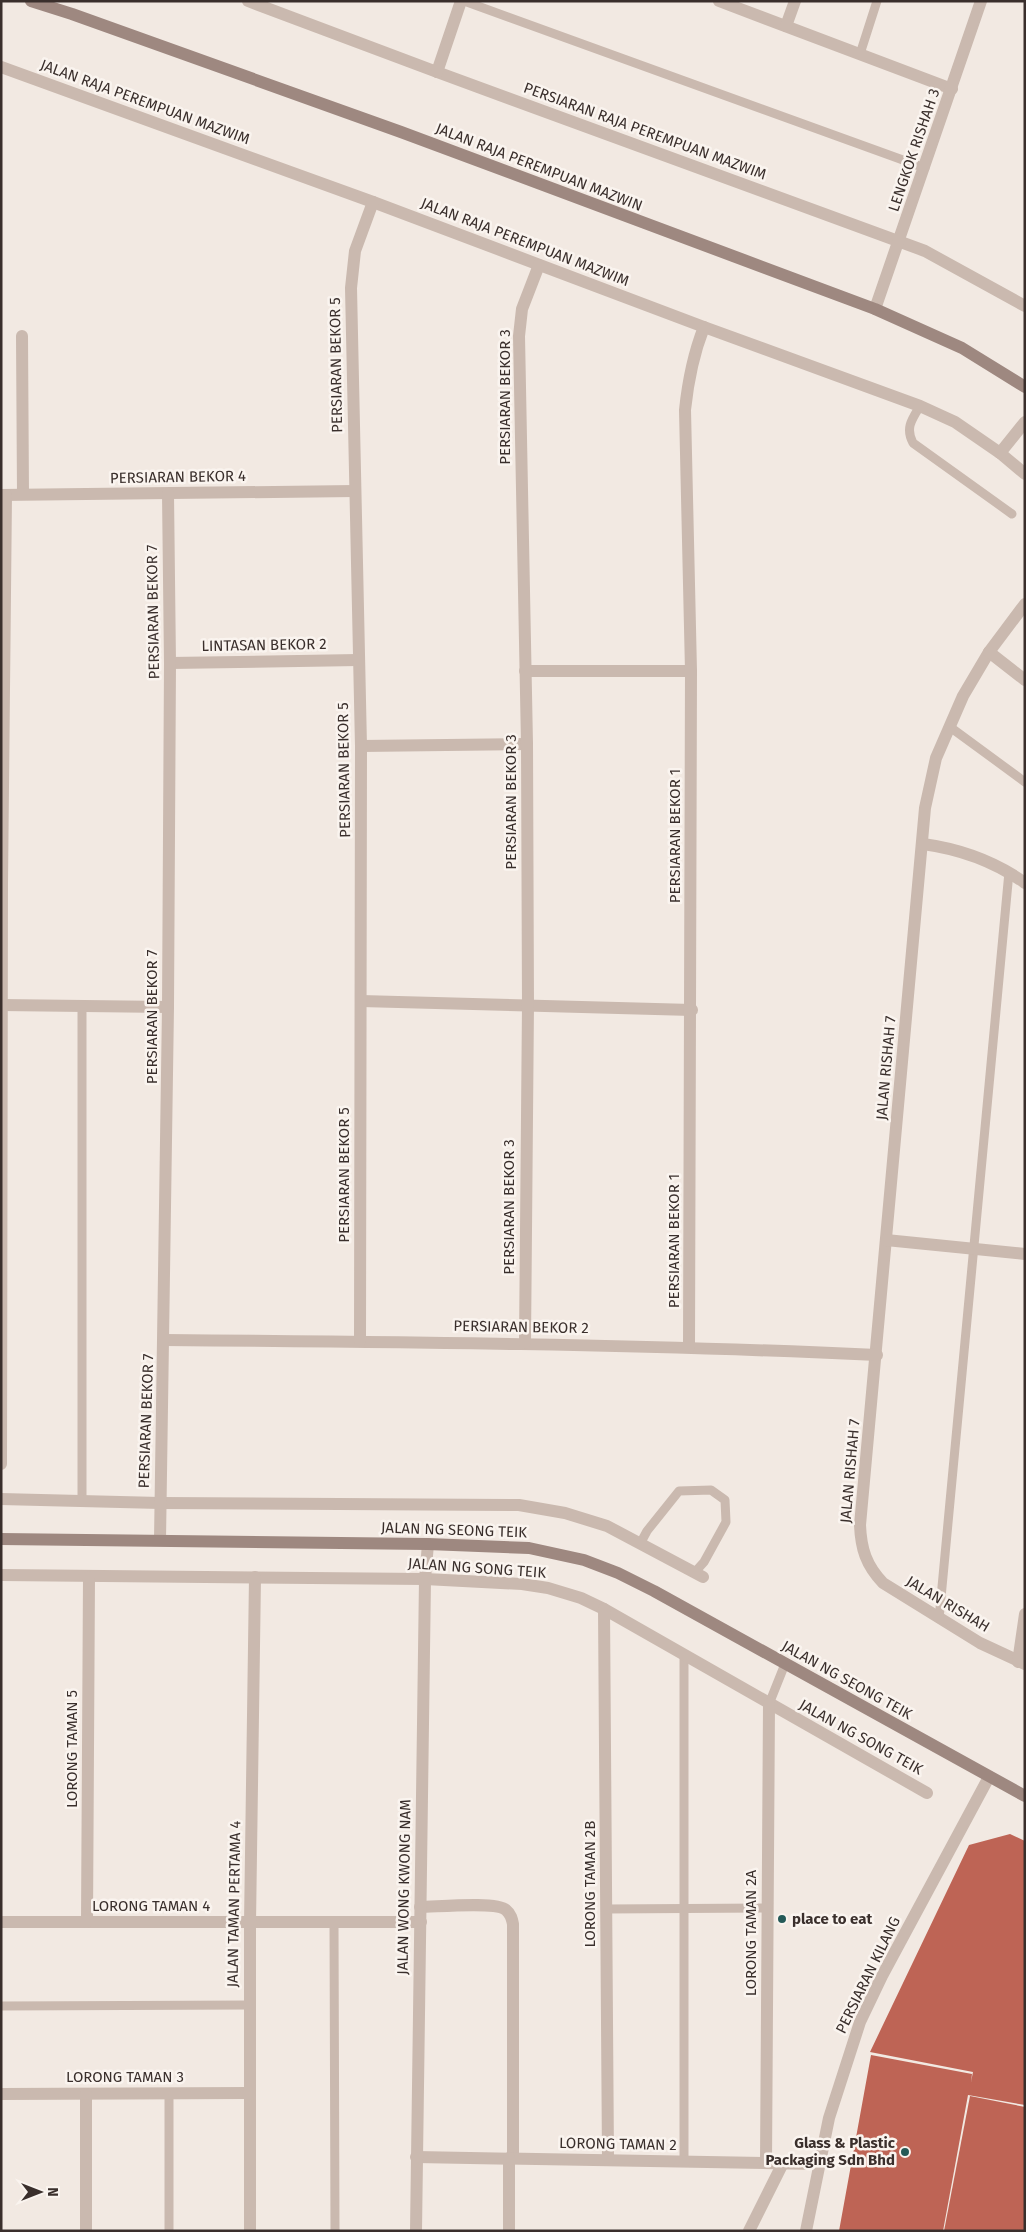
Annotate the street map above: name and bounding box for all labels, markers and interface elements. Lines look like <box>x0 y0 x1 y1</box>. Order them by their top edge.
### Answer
street label: JALAN RAJA PEREMPUAN MAZWIM <box>38 56 252 148</box>
street label: PERSIARAN RAJA PEREMPUAN MAZWIM <box>521 79 769 183</box>
street label: LENGKOK RISHAH 3 <box>884 86 944 214</box>
street label: JALAN RAJA PEREMPUAN MAZWIN <box>433 119 645 215</box>
street label: JALAN RAJA PEREMPUAN MAZWIM <box>418 194 632 290</box>
street label: PERSIARAN BEKOR 5 <box>326 297 346 433</box>
street label: PERSIARAN BEKOR 3 <box>496 329 514 465</box>
street label: PERSIARAN BEKOR 4 <box>110 467 246 487</box>
street label: PERSIARAN BEKOR 7 <box>143 544 163 679</box>
street label: LINTASAN BEKOR 2 <box>201 635 327 655</box>
street label: PERSIARAN BEKOR 5 <box>334 702 354 838</box>
street label: PERSIARAN BEKOR 3 <box>502 734 520 870</box>
street label: PERSIARAN BEKOR 1 <box>666 769 684 903</box>
street label: PERSIARAN BEKOR 7 <box>143 949 161 1084</box>
street label: JALAN RISHAH 7 <box>872 1015 900 1121</box>
street label: PERSIARAN BEKOR 5 <box>335 1107 353 1243</box>
street label: PERSIARAN BEKOR 3 <box>500 1139 518 1275</box>
street label: PERSIARAN BEKOR 1 <box>665 1174 683 1308</box>
street label: PERSIARAN BEKOR 2 <box>453 1317 589 1337</box>
street label: PERSIARAN BEKOR 7 <box>135 1353 157 1489</box>
street label: JALAN RISHAH 7 <box>836 1418 864 1524</box>
street label: JALAN NG SEONG TEIK <box>381 1518 528 1542</box>
street label: JALAN NG SONG TEIK <box>407 1554 547 1582</box>
street label: JALAN RISHAH <box>903 1572 993 1636</box>
street label: JALAN NG SEONG TEIK <box>779 1637 915 1723</box>
street label: LORONG TAMAN 5 <box>63 1690 81 1808</box>
street label: JALAN NG SONG TEIK <box>796 1696 926 1779</box>
street label: JALAN WONG KWONG NAM <box>393 1799 415 1975</box>
street label: JALAN TAMAN PERTAMA 4 <box>224 1820 244 1988</box>
street label: LORONG TAMAN 2B <box>581 1821 599 1947</box>
street label: LORONG TAMAN 2A <box>742 1869 760 1996</box>
street label: LORONG TAMAN 4 <box>92 1897 210 1915</box>
place label: place to eat <box>792 1910 872 1928</box>
marker: place to eat <box>776 1913 788 1925</box>
street label: PERSIARAN KILANG <box>832 1914 904 2036</box>
street label: LORONG TAMAN 3 <box>66 2068 184 2086</box>
street label: LORONG TAMAN 2 <box>559 2134 677 2154</box>
place label: Glass & Plastic Packaging Sdn Bhd <box>766 2134 896 2169</box>
marker: Glass & Plastic Packaging Sdn Bhd <box>899 2146 911 2158</box>
north arrow <box>15 2167 65 2217</box>
text: N <box>44 2187 61 2197</box>

